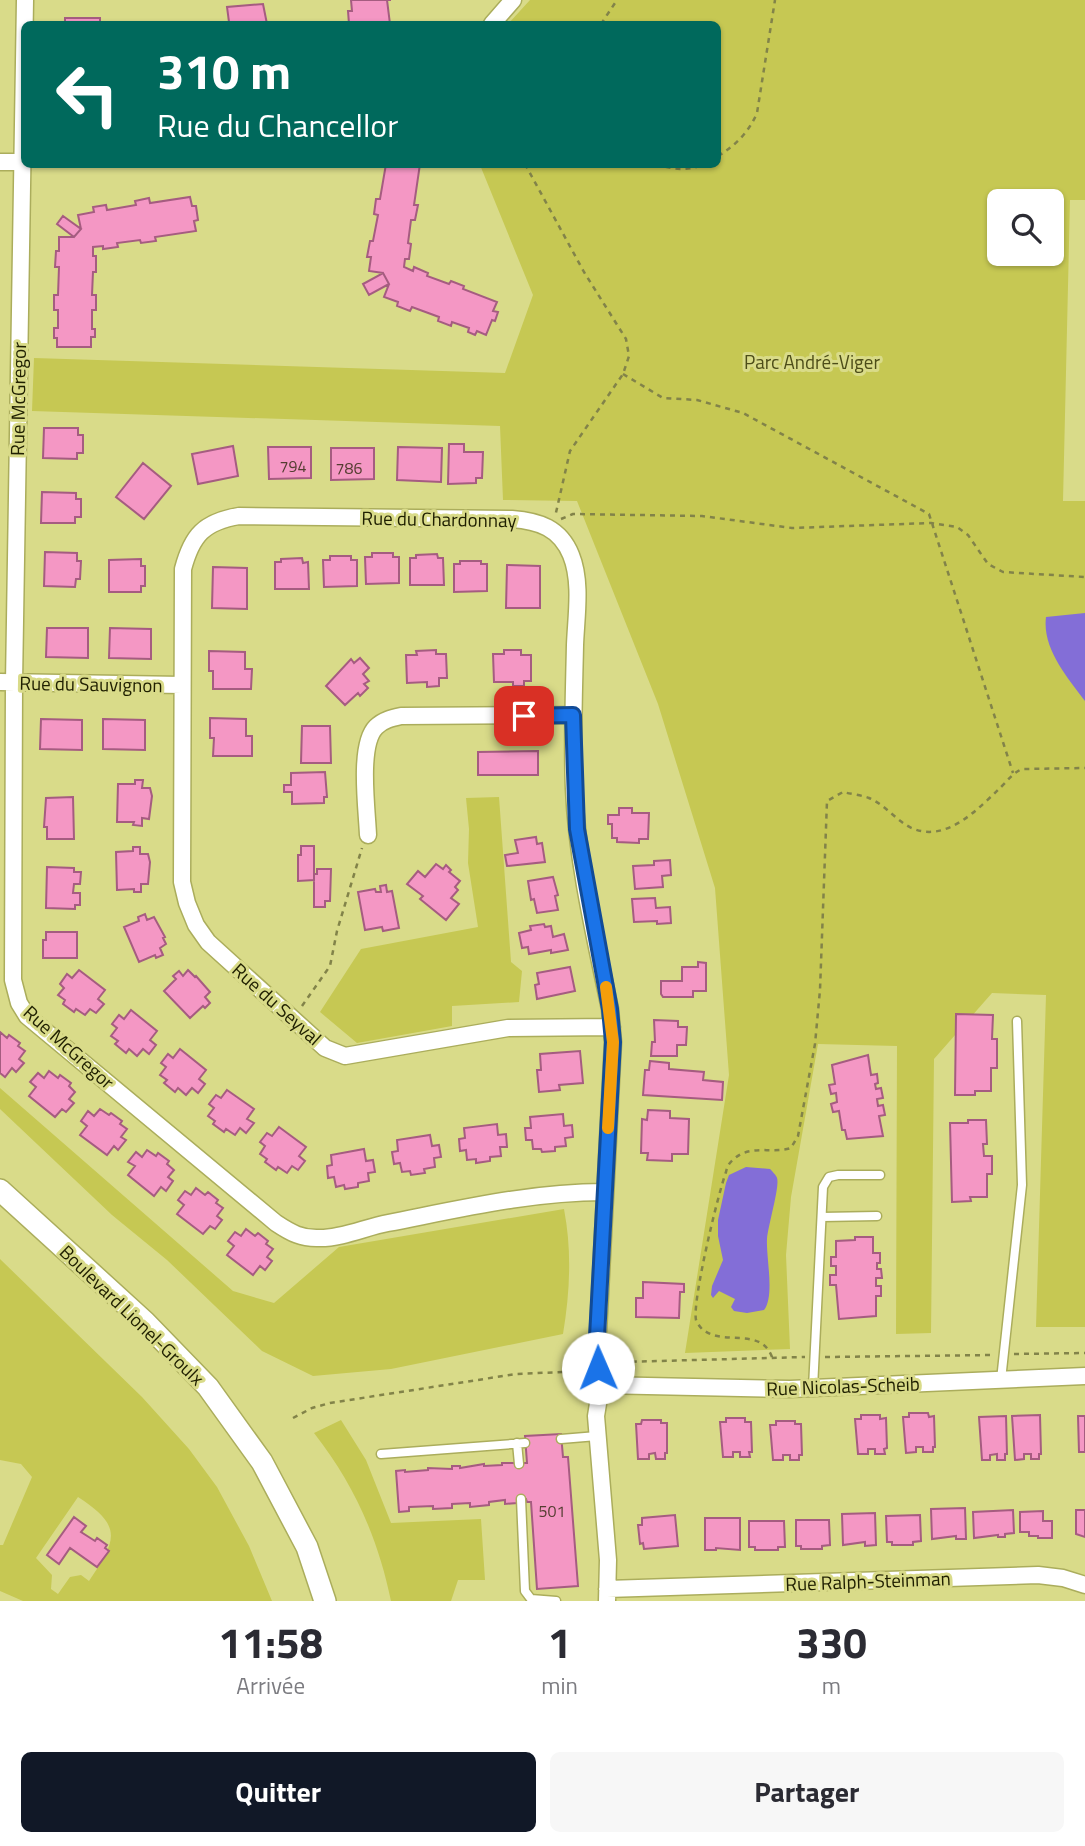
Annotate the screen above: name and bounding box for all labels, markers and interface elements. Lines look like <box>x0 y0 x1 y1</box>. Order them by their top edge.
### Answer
text: 310 m <box>157 33 291 108</box>
icon: left <box>42 49 133 140</box>
text: Rue du Chancellor <box>157 101 398 149</box>
map controls <box>987 189 1064 266</box>
button: search <box>987 189 1064 266</box>
street label: Rue McGregor <box>2 341 33 456</box>
park label: Parc André-Viger <box>744 347 880 376</box>
house number: 794 <box>280 454 306 478</box>
house number: 786 <box>336 456 362 480</box>
street label: Rue du Chardonnay <box>361 503 517 534</box>
street label: Rue du Sauvignon <box>19 668 163 699</box>
pin <box>494 686 554 746</box>
icon: arrive <box>505 697 543 735</box>
street label: Rue du Seyval <box>226 956 329 1052</box>
street label: Rue McGregor <box>17 998 122 1096</box>
street label: Boulevard Lionel-Groulx <box>53 1238 212 1392</box>
position arrow <box>561 1331 635 1405</box>
street label: Rue Nicolas-Scheib <box>766 1368 920 1403</box>
house number: 501 <box>539 1499 565 1523</box>
street label: Rue Ralph-Steinman <box>785 1563 951 1598</box>
text: 11:58 <box>218 1610 323 1674</box>
text: 1 <box>548 1610 571 1674</box>
text: 330 <box>796 1610 867 1674</box>
text: Arrivée <box>236 1668 305 1703</box>
text: min <box>541 1668 578 1703</box>
text: m <box>822 1668 841 1703</box>
button: Quitter <box>21 1752 536 1832</box>
button: Partager <box>550 1752 1064 1832</box>

